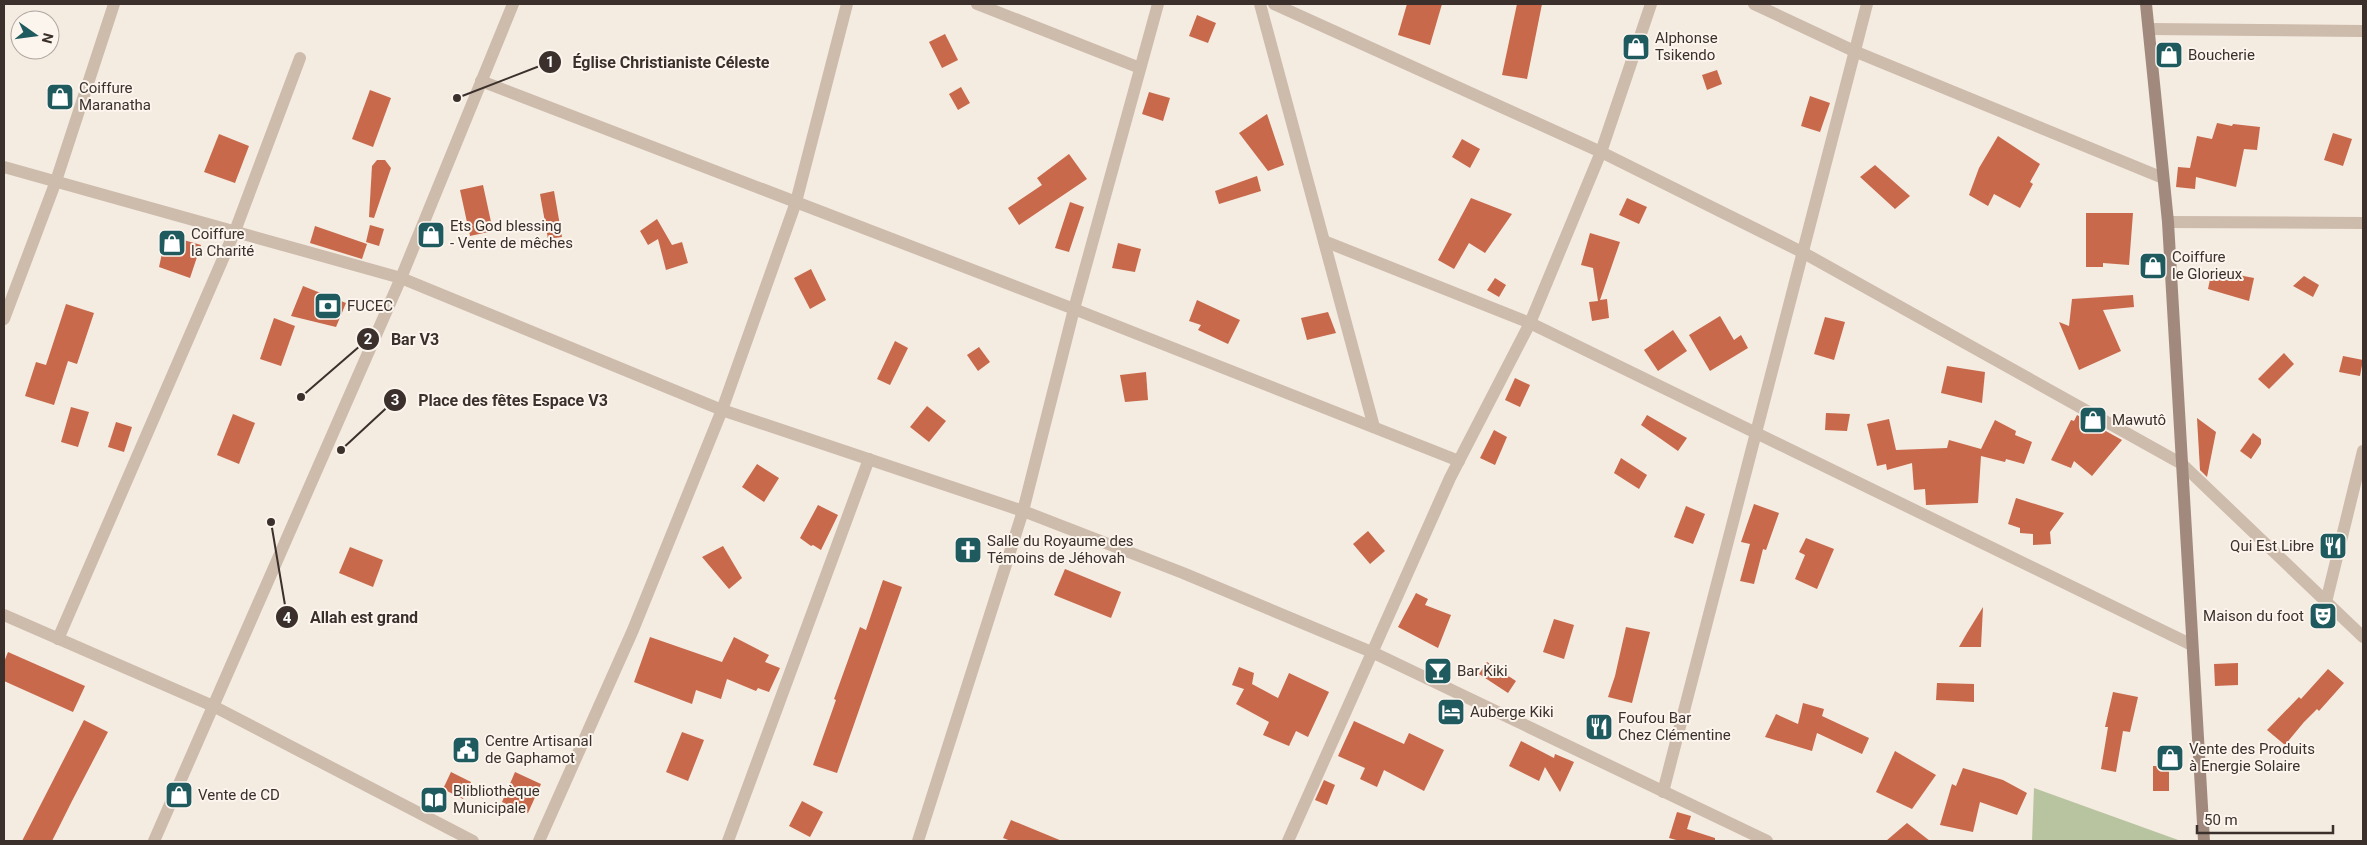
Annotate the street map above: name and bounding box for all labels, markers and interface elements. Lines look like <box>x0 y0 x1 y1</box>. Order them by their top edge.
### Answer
north arrow <box>10 10 60 60</box>
place label: Alphonse Tsikendo <box>1655 29 1718 64</box>
text: N <box>39 31 57 45</box>
shop icon: Alphonse Tsikendo <box>1621 32 1651 62</box>
shop icon: Boucherie <box>2154 40 2184 70</box>
place label: Boucherie <box>2188 46 2255 64</box>
callout: Église Christianiste Céleste <box>537 47 779 78</box>
text: 1 <box>546 53 554 71</box>
text: Église Christianiste Céleste <box>573 53 770 72</box>
place label: Coiffure Maranatha <box>79 79 151 114</box>
shop icon: Coiffure Maranatha <box>45 82 75 112</box>
place label: Ets God blessing - Vente de mêches <box>450 217 573 252</box>
shop icon: Ets God blessing - Vente de mêches <box>416 220 446 250</box>
place label: Coiffure la Charité <box>191 225 254 260</box>
shop icon: Coiffure la Charité <box>157 228 187 258</box>
place label: Coiffure le Glorieux <box>2172 248 2243 283</box>
shop icon: Coiffure le Glorieux <box>2138 251 2168 281</box>
bank icon: FUCEC <box>313 291 343 321</box>
place label: FUCEC <box>347 297 393 315</box>
callout: Bar V3 <box>356 324 449 355</box>
text: 2 <box>364 330 373 348</box>
text: Bar V3 <box>391 330 439 349</box>
callout: Place des fêtes Espace V3 <box>383 385 618 416</box>
text: 3 <box>391 391 399 409</box>
text: Place des fêtes Espace V3 <box>418 391 608 410</box>
shop icon: Mawutô <box>2078 405 2108 435</box>
place label: Mawutô <box>2112 411 2166 429</box>
restaurant icon: Qui Est Libre <box>2318 531 2348 561</box>
place label: Salle du Royaume des Témoins de Jéhovah <box>987 532 1134 567</box>
church icon: Salle du Royaume des Témoins de Jéhovah <box>953 535 983 565</box>
place label: Qui Est Libre <box>2230 537 2314 555</box>
theatre icon: Maison du foot <box>2308 601 2338 631</box>
callout: Allah est grand <box>275 602 428 633</box>
place label: Maison du foot <box>2203 607 2304 625</box>
text: Allah est grand <box>310 608 418 627</box>
text: 4 <box>283 609 292 627</box>
bar icon: Bar Kiki <box>1423 656 1453 686</box>
place label: Bar Kiki <box>1457 662 1508 680</box>
hotel icon: Auberge Kiki <box>1436 697 1466 727</box>
place label: Auberge Kiki <box>1470 703 1554 721</box>
place label: Foufou Bar Chez Clémentine <box>1618 709 1731 744</box>
restaurant icon: Foufou Bar Chez Clémentine <box>1584 712 1614 742</box>
place label: Centre Artisanal de Gaphamot <box>485 732 592 767</box>
public building icon: Centre Artisanal de Gaphamot <box>451 735 481 765</box>
place label: Vente des Produits à Energie Solaire <box>2189 740 2315 775</box>
shop icon: Vente des Produits à Energie Solaire <box>2155 743 2185 773</box>
shop icon: Vente de CD <box>164 780 194 810</box>
place label: Blibliothèque Municipale <box>453 782 540 817</box>
library icon: Blibliothèque Municipale <box>419 785 449 815</box>
place label: Vente de CD <box>198 786 280 804</box>
scale bar <box>2197 802 2333 834</box>
text: 50 m <box>2204 811 2238 829</box>

